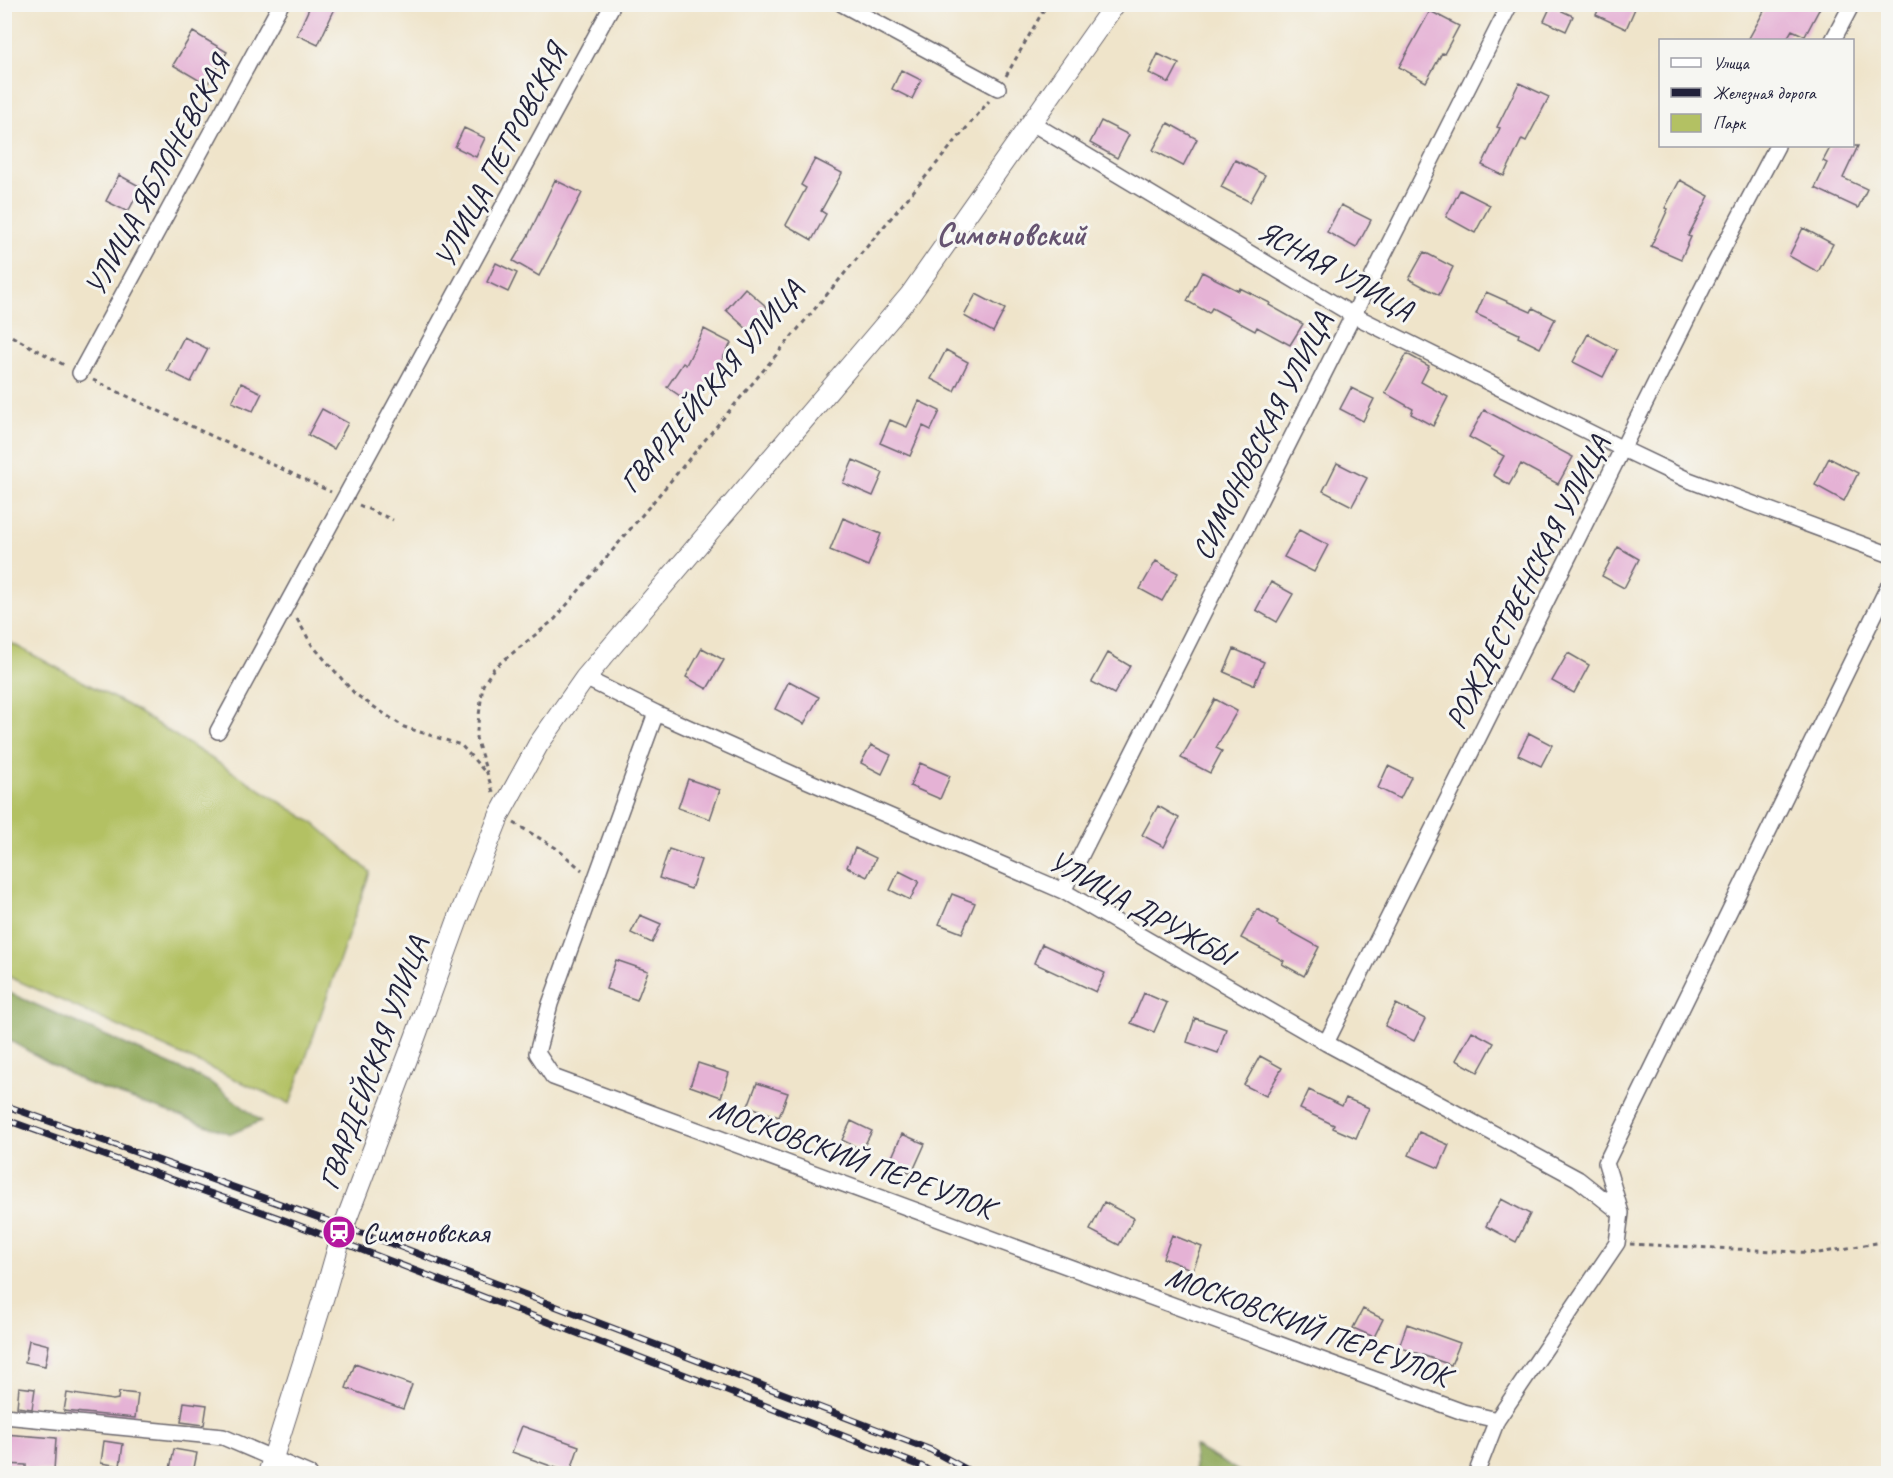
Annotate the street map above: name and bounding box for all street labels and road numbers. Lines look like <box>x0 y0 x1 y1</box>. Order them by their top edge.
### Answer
street label: УЛИЦА ПЕТРОВСКАЯ <box>425 34 577 274</box>
street label: УЛИЦА ЯБЛОНЕВСКАЯ <box>76 46 241 302</box>
street label: ЯСНАЯ УЛИЦА <box>1251 212 1421 329</box>
street label: ГВАРДЕЙСКАЯ УЛИЦА <box>611 271 812 500</box>
street label: СИМОНОВСКАЯ УЛИЦА <box>1183 305 1341 566</box>
street label: РОЖДЕСТВЕНСКАЯ УЛИЦА <box>1436 428 1618 735</box>
street label: УЛИЦА ДРУЖБЫ <box>1042 842 1244 977</box>
street label: ГВАРДЕЙСКАЯ УЛИЦА <box>310 930 437 1195</box>
street label: МОСКОВСКИЙ ПЕРЕУЛОК <box>705 1089 1005 1229</box>
street label: МОСКОВСКИЙ ПЕРЕУЛОК <box>1161 1257 1461 1397</box>

